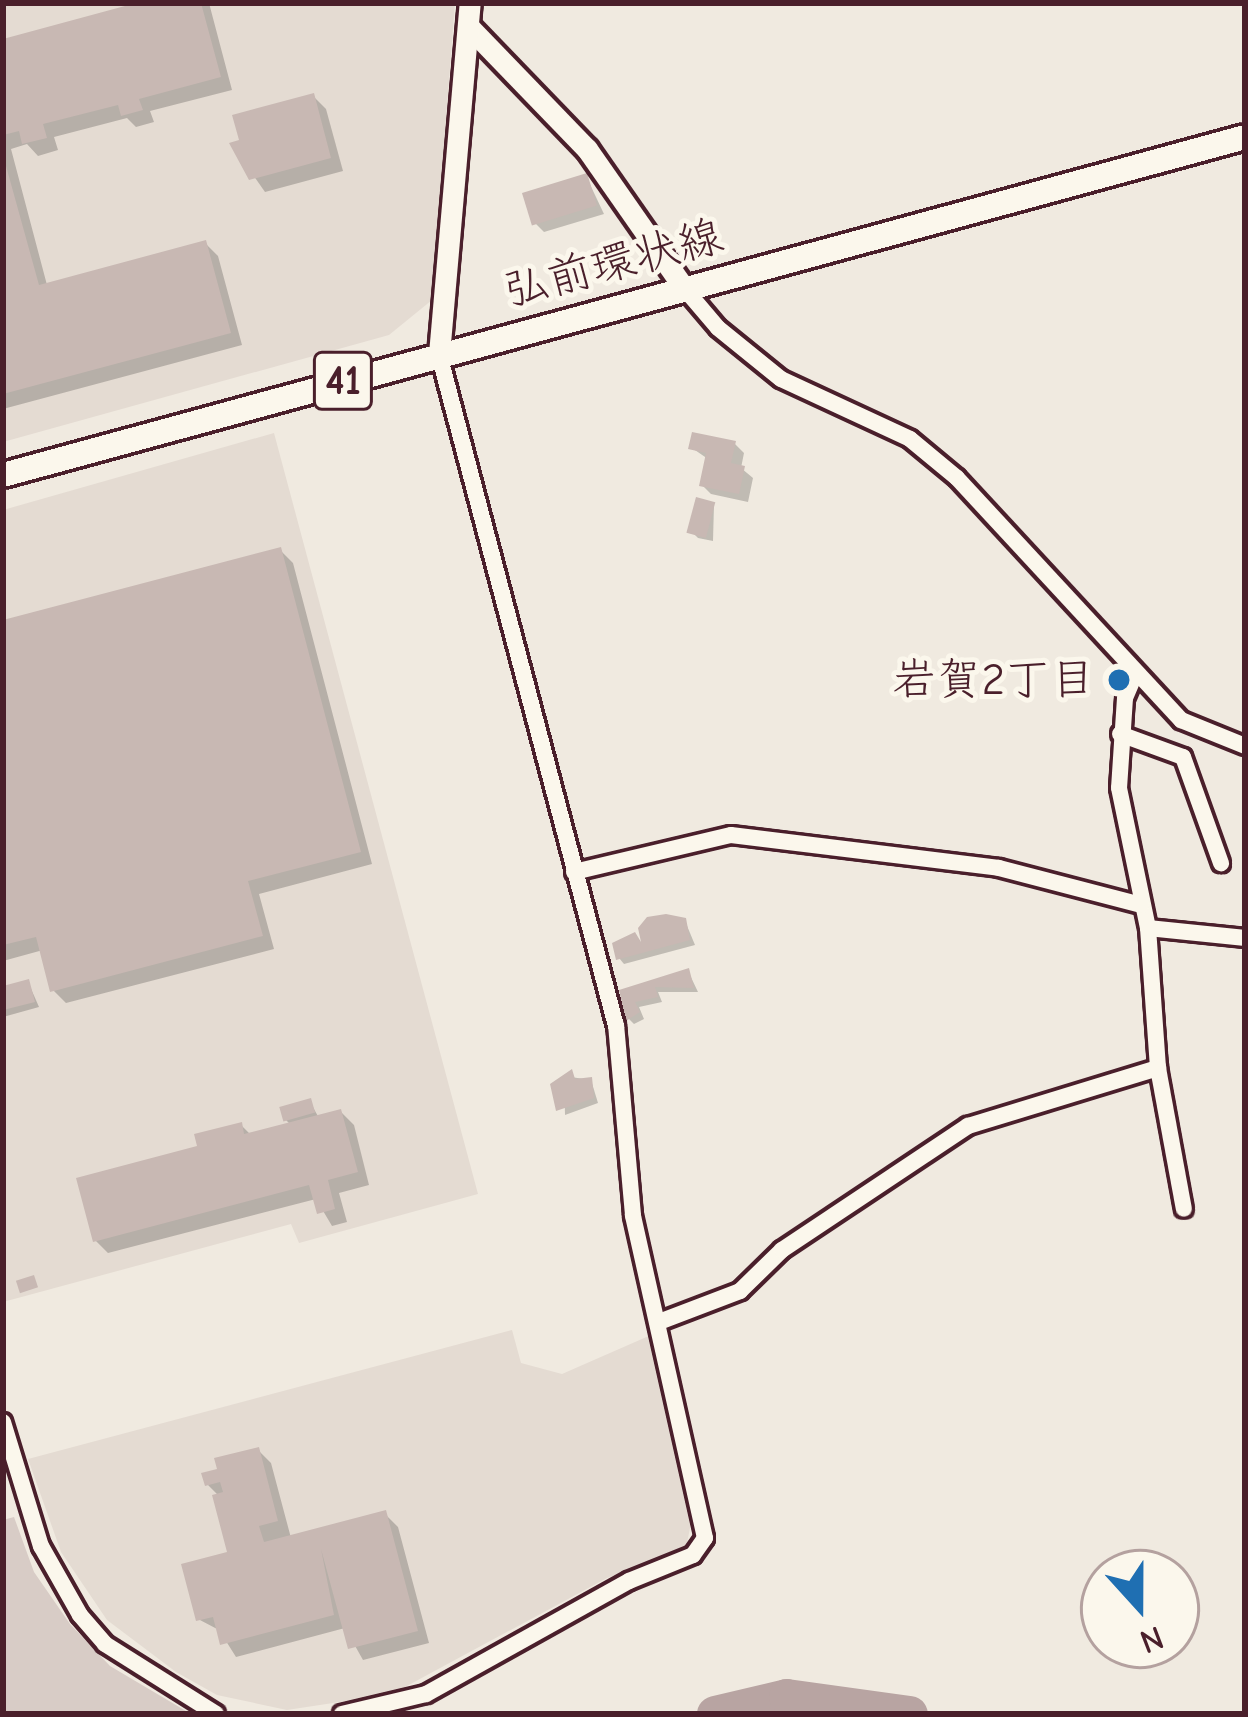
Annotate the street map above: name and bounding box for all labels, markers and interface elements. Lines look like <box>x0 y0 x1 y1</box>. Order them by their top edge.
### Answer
street label: 弘前環状線 <box>497 209 729 319</box>
road number: 41 <box>310 345 376 417</box>
place label: 岩賀2丁目 <box>891 653 1095 707</box>
marker: 岩賀2丁目 <box>1106 667 1132 693</box>
north arrow <box>1080 1549 1200 1669</box>
text: N <box>1135 1618 1169 1661</box>

